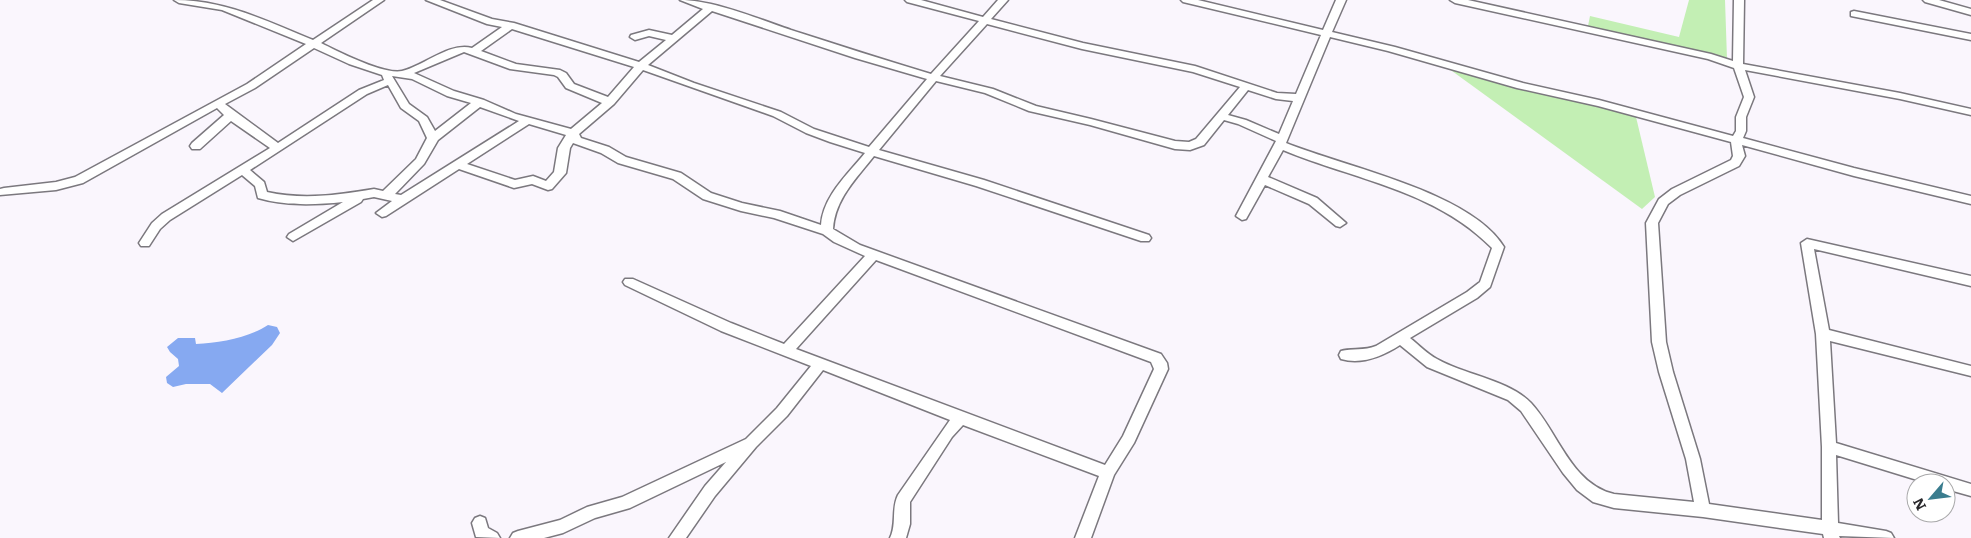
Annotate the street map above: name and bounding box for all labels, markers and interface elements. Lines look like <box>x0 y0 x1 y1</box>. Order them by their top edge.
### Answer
north arrow <box>1906 473 1956 523</box>
text: N <box>1907 494 1930 514</box>

